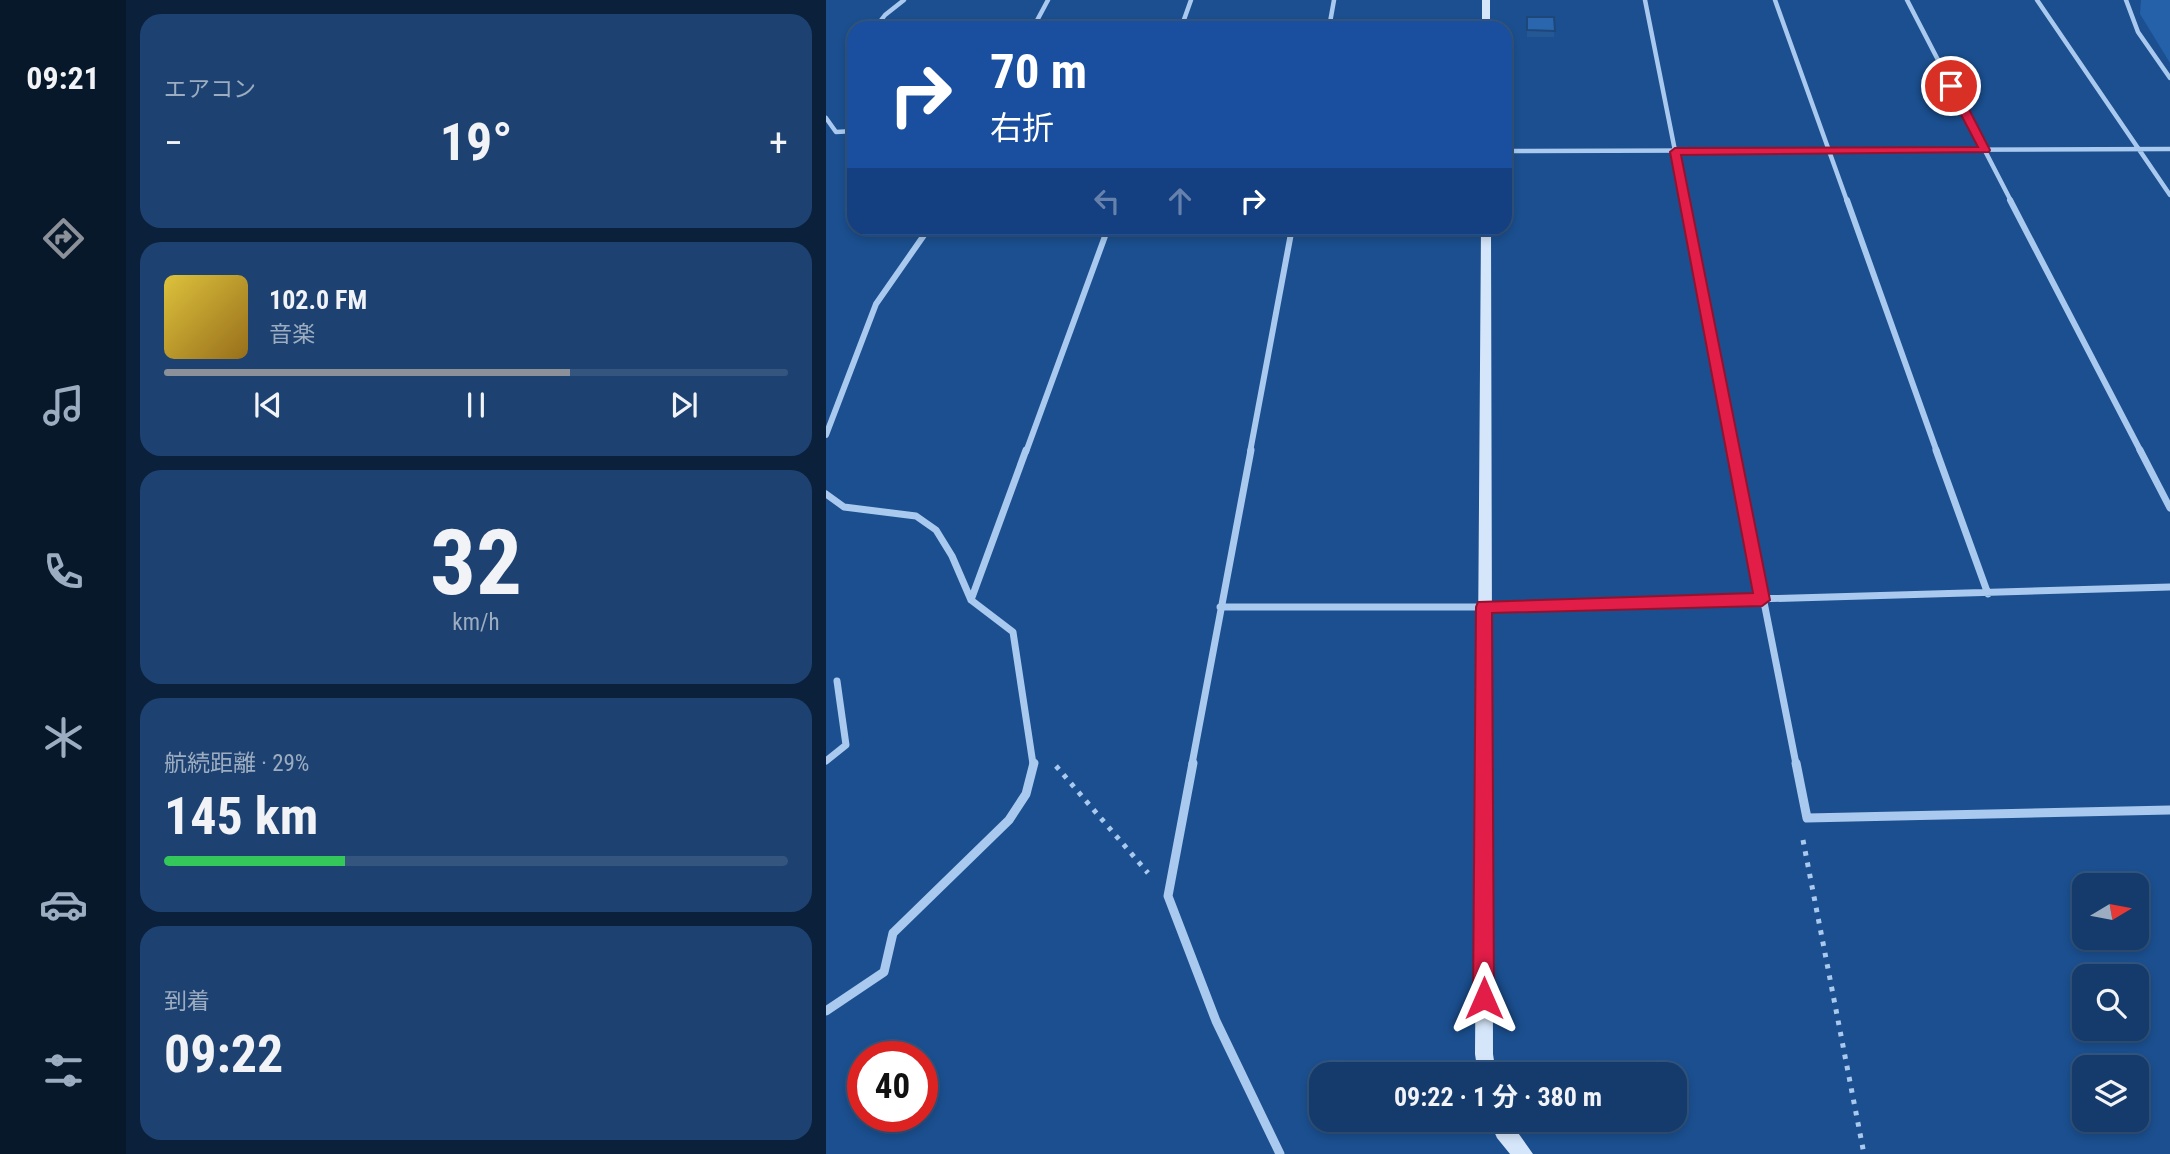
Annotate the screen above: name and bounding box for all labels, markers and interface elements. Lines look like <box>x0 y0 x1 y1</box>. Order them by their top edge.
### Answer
text: 70 m <box>990 43 1087 100</box>
icon: right <box>875 49 966 140</box>
pin <box>1921 56 1981 116</box>
text: 09:21 <box>26 59 100 97</box>
icon: arrive <box>1932 67 1970 105</box>
text: エアコン <box>164 76 256 103</box>
text: 右折 <box>990 109 1054 147</box>
text: 19° <box>440 112 512 173</box>
text: − <box>164 121 183 165</box>
text: + <box>769 121 788 165</box>
icon: left <box>1088 182 1126 220</box>
icon: ahead <box>1161 182 1199 220</box>
icon: right <box>1234 182 1272 220</box>
icon: directions <box>39 214 88 263</box>
text: 102.0 FM <box>269 285 367 315</box>
text: 音楽 <box>269 321 315 348</box>
icon: music <box>39 381 88 430</box>
icon: previous <box>249 386 287 424</box>
icon: pause <box>457 386 495 424</box>
icon: next <box>665 386 703 424</box>
text: 32 <box>430 510 522 616</box>
icon: phone <box>39 547 88 596</box>
text: km/h <box>452 609 500 636</box>
icon: climate <box>39 713 88 762</box>
text: 航続距離 · 29% <box>164 750 309 777</box>
text: 145 km <box>164 786 318 847</box>
north arrow <box>2072 873 2149 950</box>
map controls <box>2072 873 2149 1132</box>
icon: car <box>39 880 88 929</box>
position arrow <box>1447 961 1521 1035</box>
button: search <box>2072 964 2149 1041</box>
text: 到着 <box>164 988 210 1015</box>
text: 09:22 <box>164 1024 283 1085</box>
speed limit sign: 40 <box>847 1041 938 1132</box>
icon: filters <box>39 1046 88 1095</box>
button: layers <box>2072 1055 2149 1132</box>
text: 09:22 · 1 分 · 380 m <box>1394 1082 1602 1112</box>

